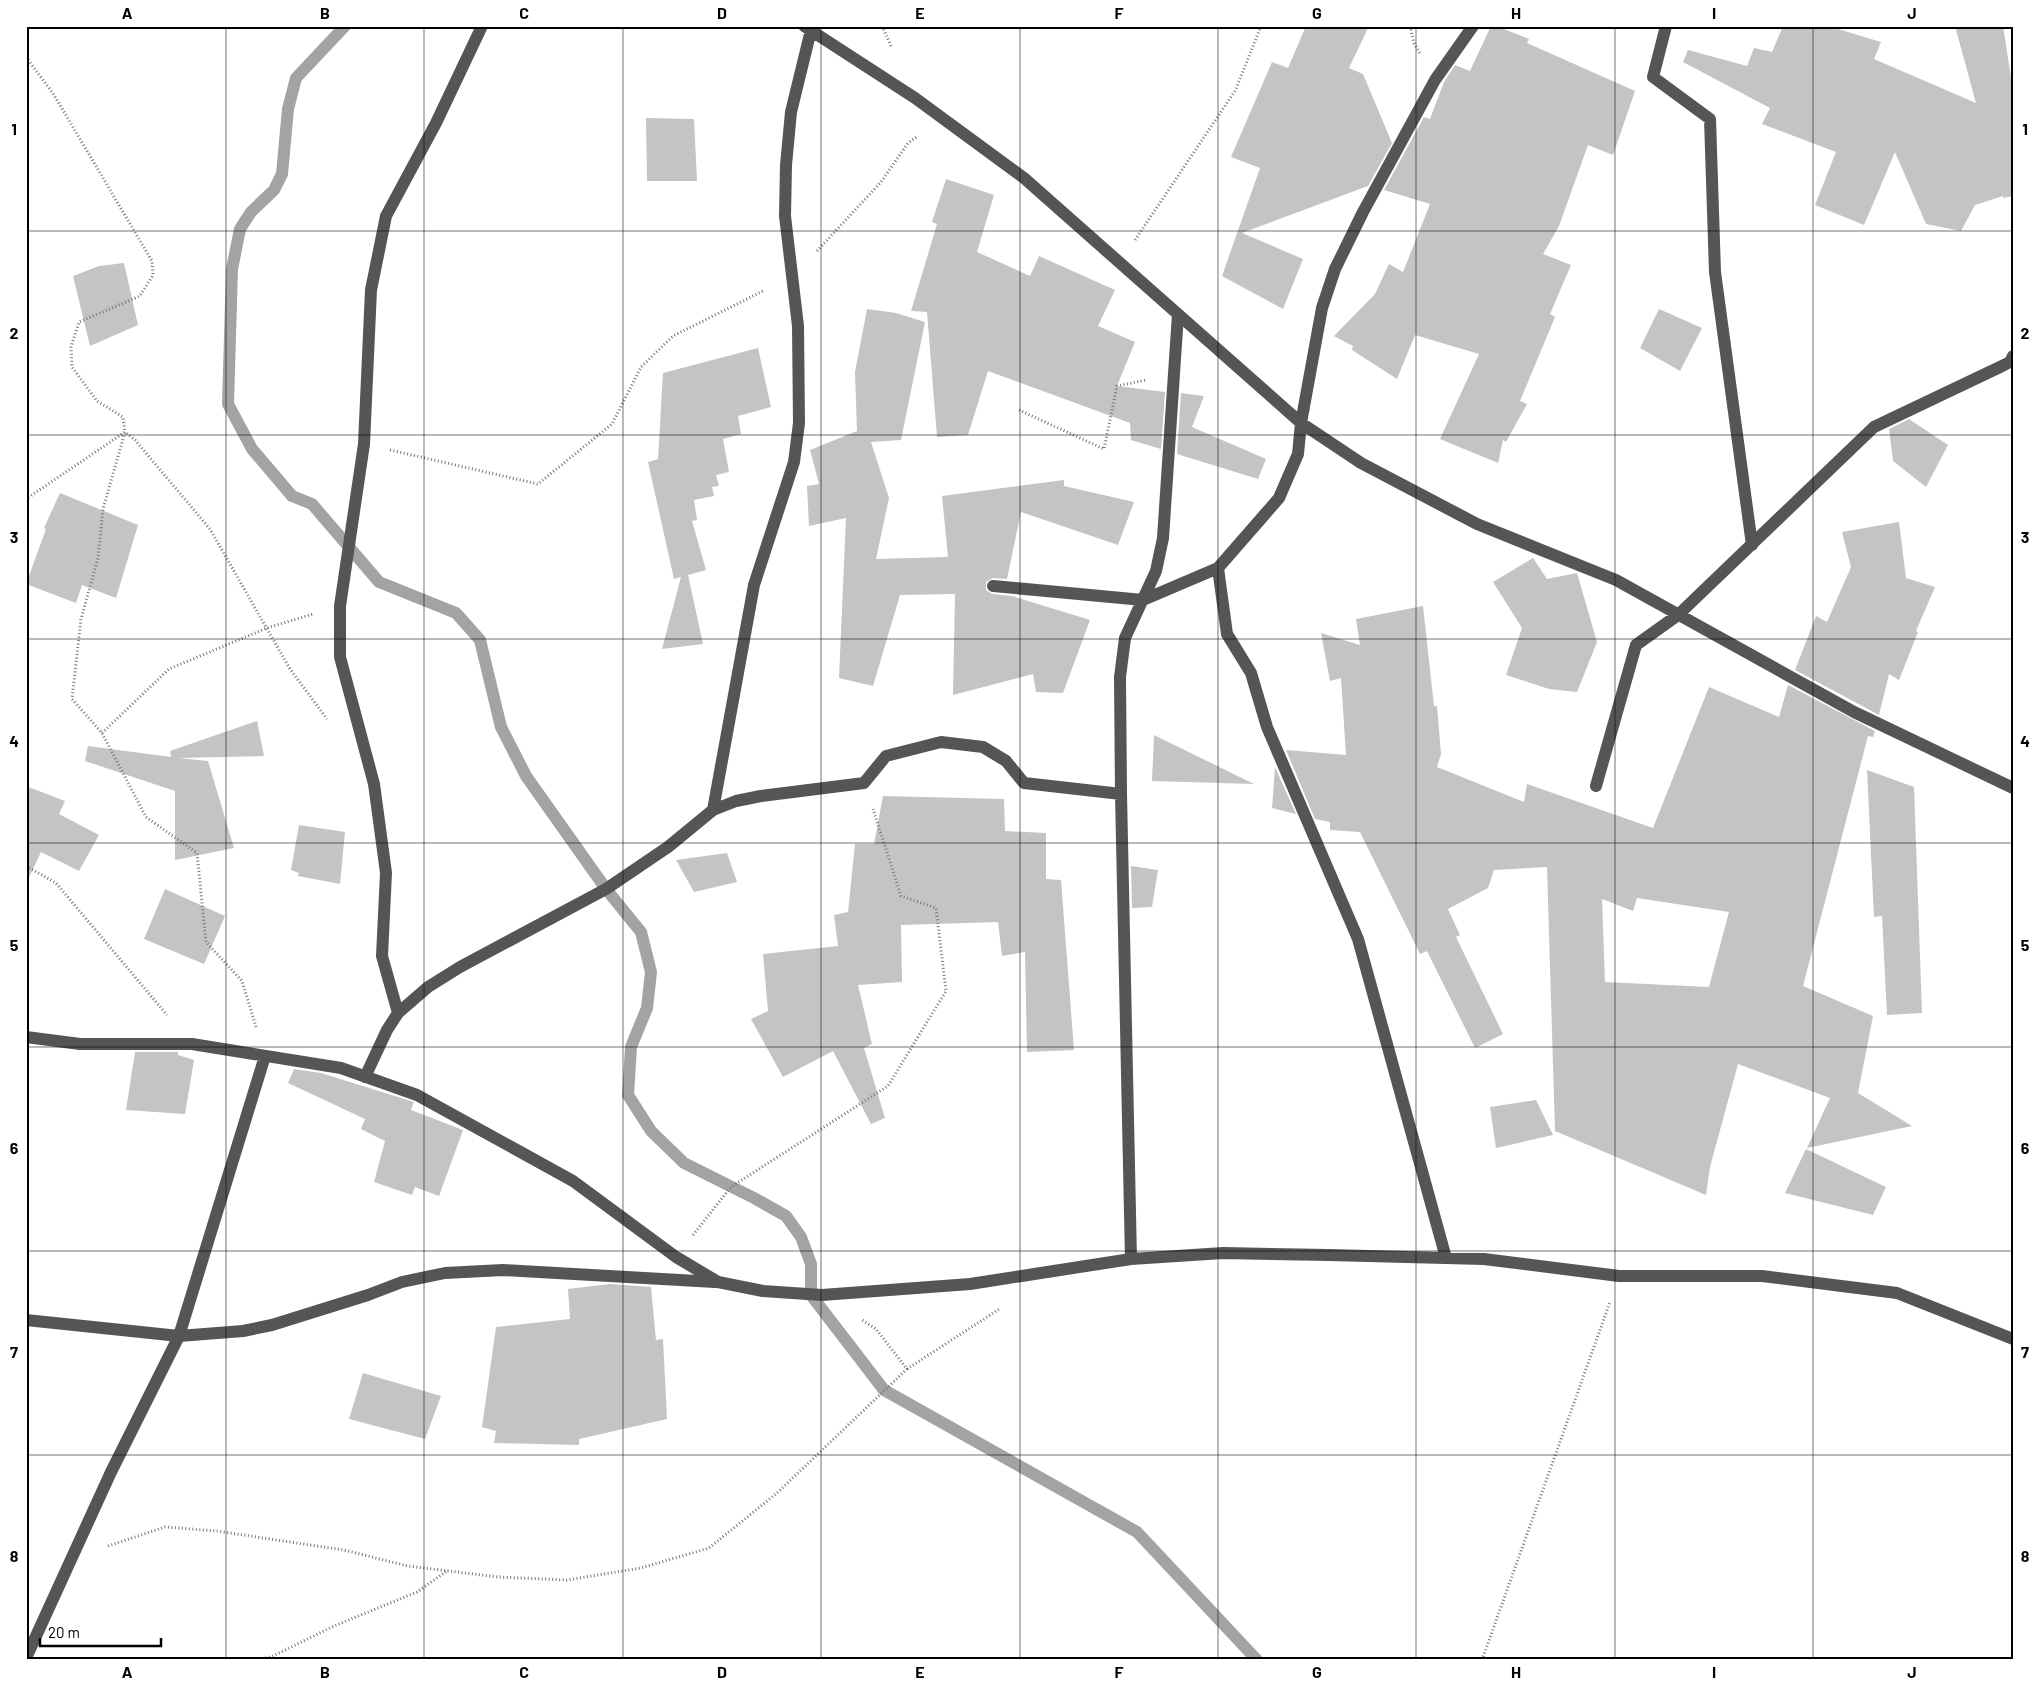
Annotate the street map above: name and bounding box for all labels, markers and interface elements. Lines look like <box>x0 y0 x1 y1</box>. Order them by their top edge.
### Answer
text: A <box>122 3 133 22</box>
text: B <box>320 3 330 22</box>
text: C <box>519 3 529 22</box>
text: D <box>717 3 727 22</box>
text: E <box>915 3 925 22</box>
text: F <box>1115 3 1124 22</box>
text: G <box>1312 3 1322 22</box>
text: H <box>1511 3 1521 22</box>
text: I <box>1712 3 1716 22</box>
text: J <box>1907 3 1917 22</box>
text: 1 <box>11 119 17 138</box>
text: 1 <box>2022 119 2028 138</box>
text: 2 <box>10 323 19 342</box>
text: 2 <box>2021 323 2030 342</box>
text: 3 <box>10 527 18 546</box>
text: 3 <box>2021 527 2029 546</box>
text: 4 <box>9 731 19 750</box>
text: 4 <box>2020 731 2030 750</box>
text: 5 <box>10 935 19 954</box>
text: 5 <box>2021 935 2030 954</box>
text: 6 <box>10 1138 19 1157</box>
text: 6 <box>2021 1138 2030 1157</box>
text: 7 <box>10 1342 18 1361</box>
text: 7 <box>2021 1342 2029 1361</box>
text: 8 <box>10 1546 19 1565</box>
text: 8 <box>2021 1546 2030 1565</box>
scale bar <box>40 1616 161 1648</box>
text: 20 m <box>48 1623 80 1641</box>
text: A <box>122 1662 133 1681</box>
text: B <box>320 1662 330 1681</box>
text: C <box>519 1662 529 1681</box>
text: D <box>717 1662 727 1681</box>
text: E <box>915 1662 925 1681</box>
text: F <box>1115 1662 1124 1681</box>
text: G <box>1312 1662 1322 1681</box>
text: H <box>1511 1662 1521 1681</box>
text: I <box>1712 1662 1716 1681</box>
text: J <box>1907 1662 1917 1681</box>

